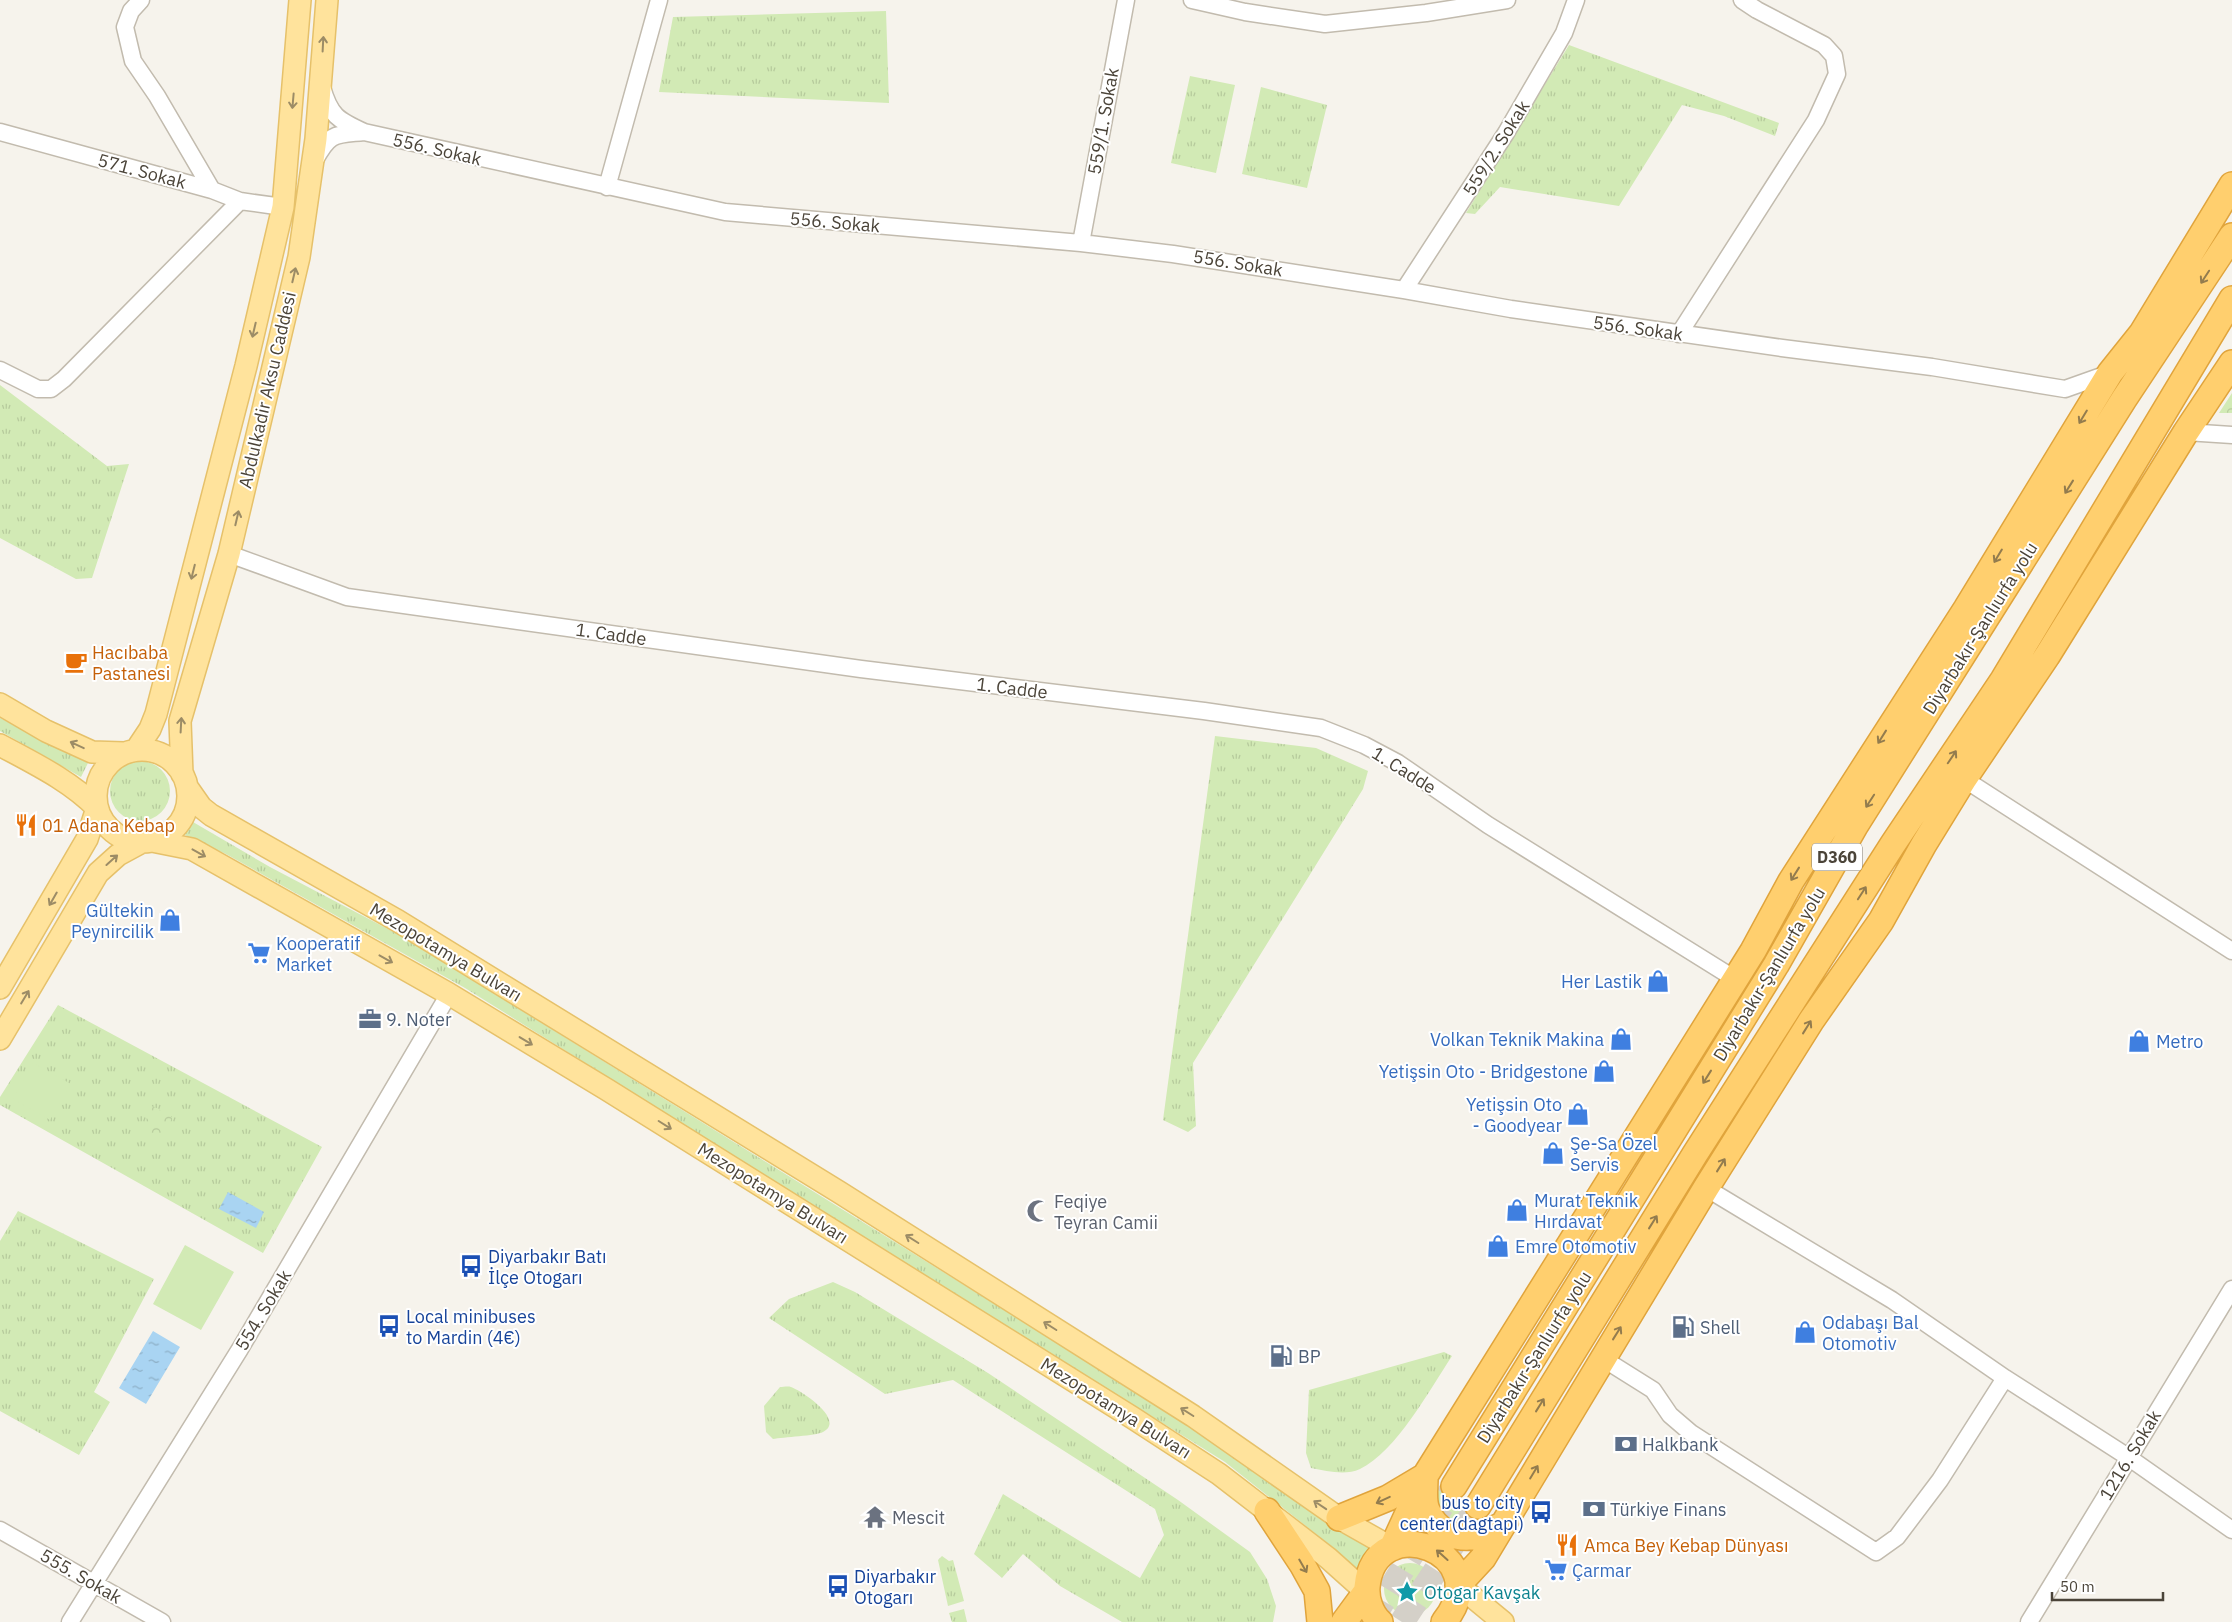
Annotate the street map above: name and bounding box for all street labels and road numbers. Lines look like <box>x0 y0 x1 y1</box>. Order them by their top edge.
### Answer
street label: 559/1. Sokak <box>1082 65 1124 176</box>
street label: 559/2. Sokak <box>1458 96 1535 200</box>
street label: 556. Sokak <box>390 128 484 171</box>
street label: 571. Sokak <box>95 148 189 194</box>
street label: 556. Sokak <box>789 207 882 237</box>
street label: 556. Sokak <box>1191 245 1285 282</box>
street label: Abdulkadir Aksu Caddesi <box>233 289 301 491</box>
street label: 556. Sokak <box>1592 310 1685 346</box>
street label: Diyarbakır-Şanlıurfa yolu <box>1918 538 2042 718</box>
street label: 1. Cadde <box>574 618 648 650</box>
street label: 1. Cadde <box>975 672 1049 704</box>
street label: 1. Cadde <box>1368 741 1441 799</box>
road number: D360 <box>1812 844 1862 870</box>
street label: Diyarbakır-Şanlıurfa yolu <box>1708 883 1830 1065</box>
street label: Mezopotamya Bulvarı <box>366 897 526 1007</box>
street label: Mezopotamya Bulvarı <box>693 1137 853 1249</box>
street label: 554. Sokak <box>230 1265 296 1355</box>
street label: Diyarbakır-Şanlıurfa yolu <box>1472 1267 1596 1447</box>
street label: Mezopotamya Bulvarı <box>1036 1352 1196 1464</box>
street label: 1216. Sokak <box>2094 1405 2166 1504</box>
street label: 555. Sokak <box>36 1543 126 1609</box>

